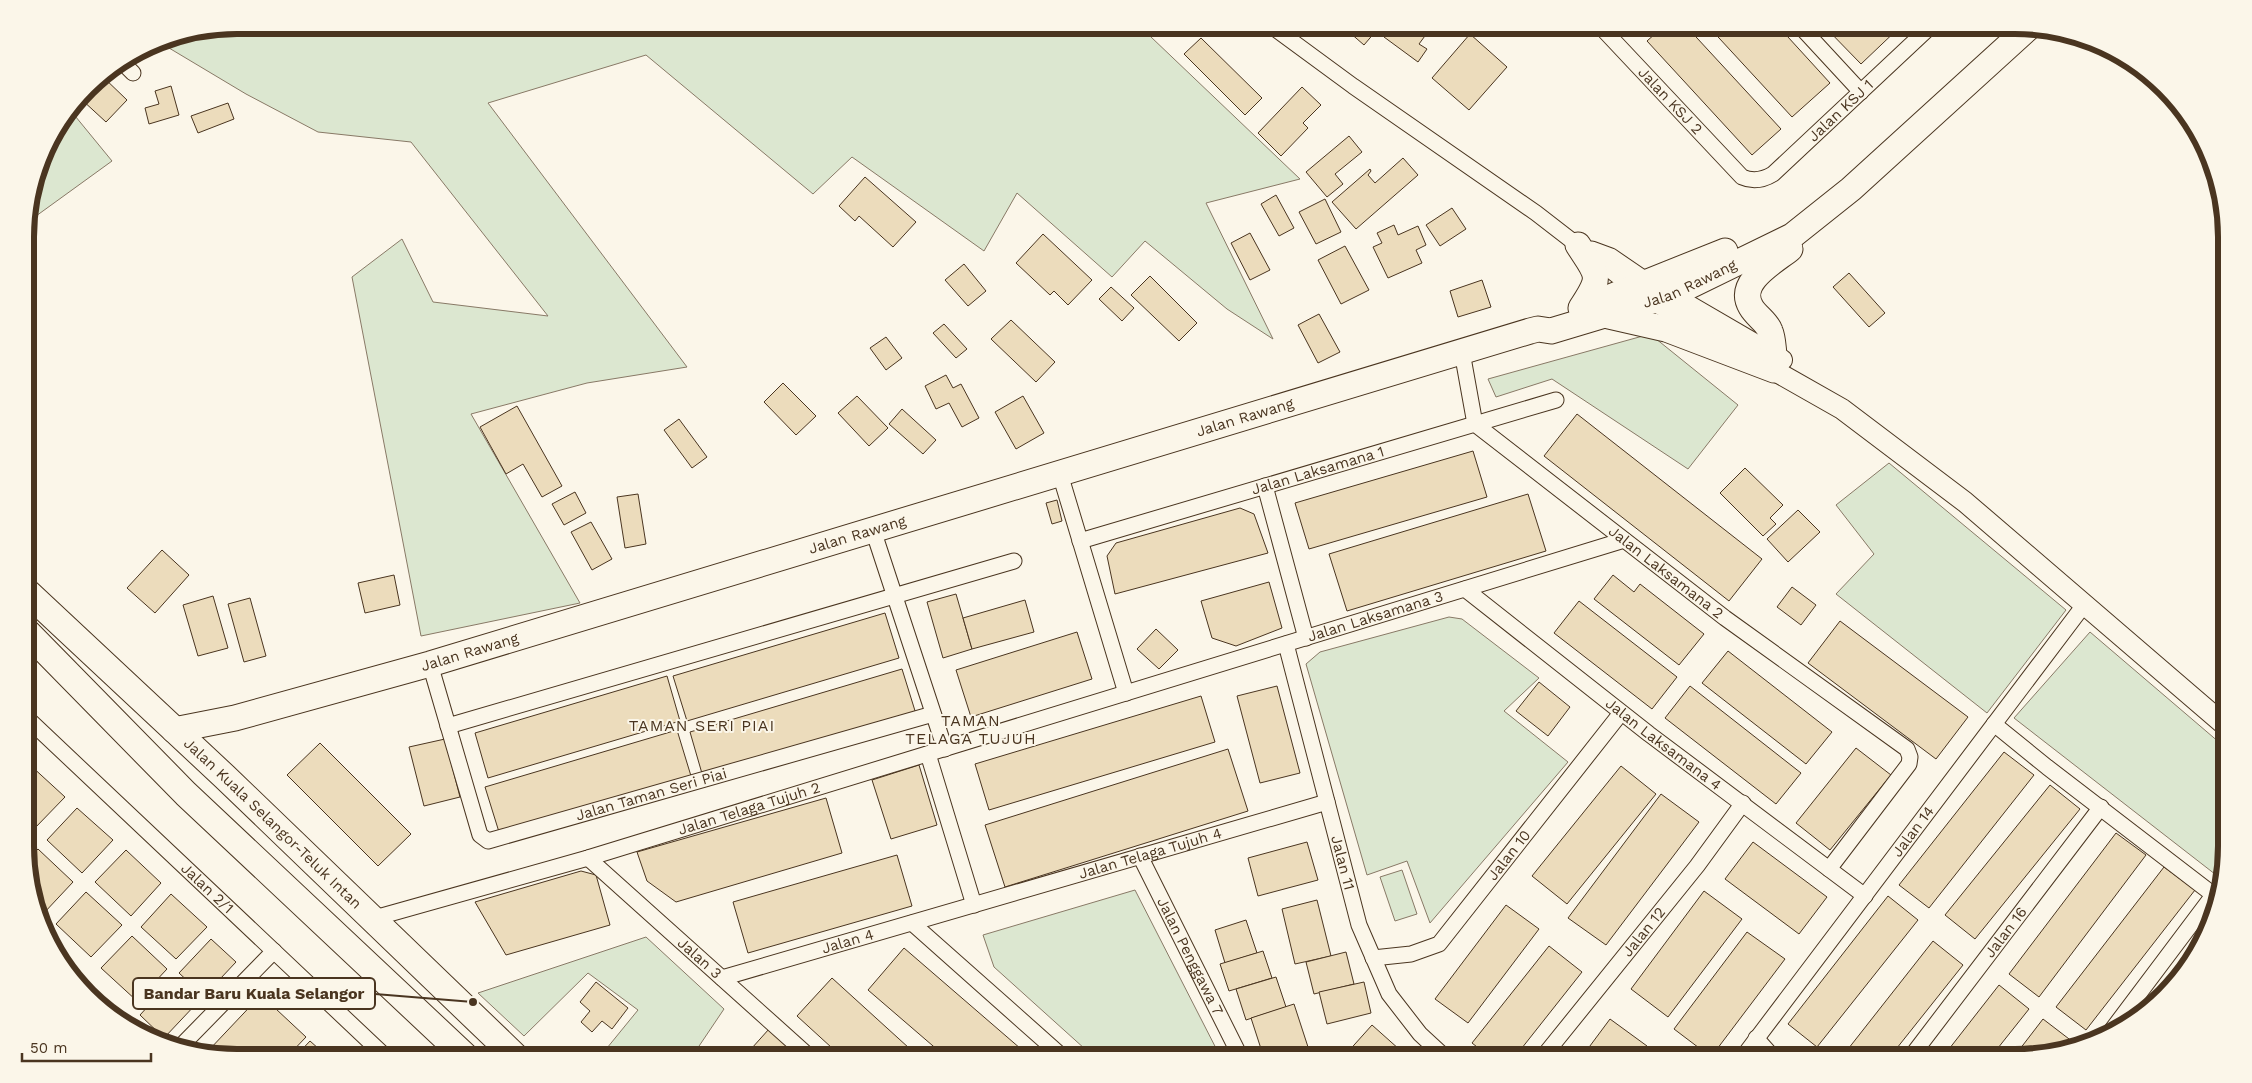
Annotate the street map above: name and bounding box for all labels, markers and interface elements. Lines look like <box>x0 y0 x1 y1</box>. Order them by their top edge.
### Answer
street label: Jalan KSJ 2 <box>1634 63 1706 138</box>
street label: Jalan KSJ 1 <box>1804 76 1877 145</box>
street label: Jalan Rawang <box>1641 255 1740 312</box>
street label: Jalan Rawang <box>1194 394 1296 440</box>
street label: Jalan Laksamana 1 <box>1249 442 1386 499</box>
street label: Jalan Rawang <box>807 511 908 558</box>
street label: Jalan Laksamana 2 <box>1605 522 1727 622</box>
street label: Jalan Laksamana 3 <box>1305 587 1445 646</box>
street label: Jalan Rawang <box>419 629 521 675</box>
street label: Jalan Laksamana 4 <box>1602 694 1725 794</box>
district label: TAMAN TELAGA TUJUH <box>905 711 1037 748</box>
district label: TAMAN SERI PIAI <box>629 716 775 735</box>
street label: Jalan Kuala Selangor-Teluk Intan <box>180 734 365 913</box>
street label: Jalan Taman Seri Piai <box>574 764 729 824</box>
street label: Jalan Telaga Tujuh 2 <box>676 778 822 839</box>
street label: Jalan 14 <box>1888 802 1938 860</box>
street label: Jalan Telaga Tujuh 4 <box>1077 824 1224 883</box>
street label: Jalan 10 <box>1484 826 1534 884</box>
street label: Jalan 11 <box>1327 834 1359 892</box>
street label: Jalan 2/1 <box>177 859 237 917</box>
street label: Jalan Penggawa 7 <box>1153 894 1227 1018</box>
street label: Jalan 16 <box>1981 903 2031 961</box>
street label: Jalan 12 <box>1618 904 1669 960</box>
street label: Jalan 4 <box>820 925 876 958</box>
street label: Jalan 3 <box>674 934 725 983</box>
callout: Bandar Baru Kuala Selangor <box>133 978 375 1009</box>
text: Bandar Baru Kuala Selangor <box>144 984 365 1003</box>
scale bar <box>22 1030 151 1062</box>
text: 50 m <box>30 1039 67 1057</box>

